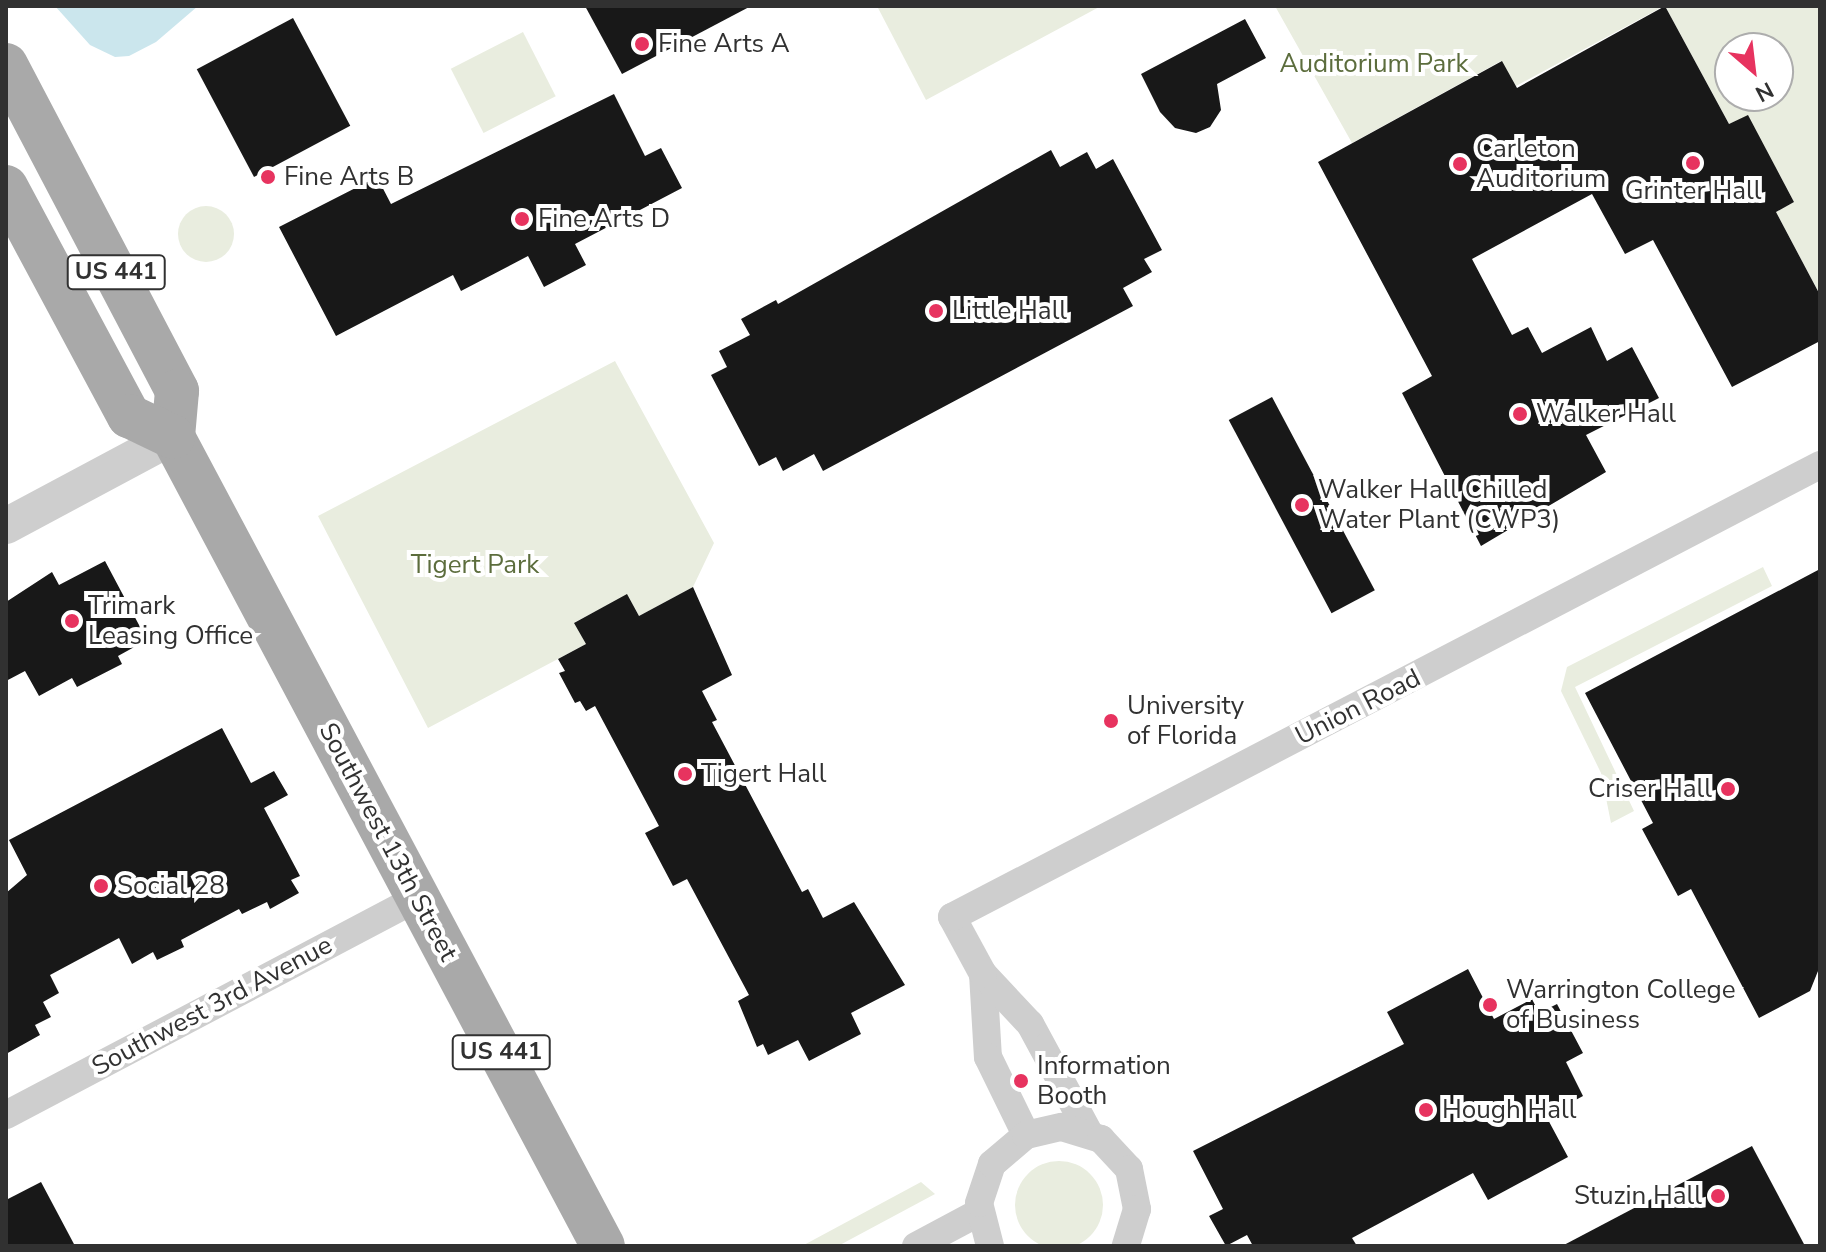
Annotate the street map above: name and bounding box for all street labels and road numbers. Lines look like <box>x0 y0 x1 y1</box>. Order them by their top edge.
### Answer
road number: US 441 <box>66 252 166 292</box>
street label: Union Road <box>1290 662 1426 752</box>
street label: Southwest 13th Street <box>312 718 464 966</box>
street label: Southwest 3rd Avenue <box>87 929 337 1083</box>
road number: US 441 <box>451 1032 551 1072</box>

